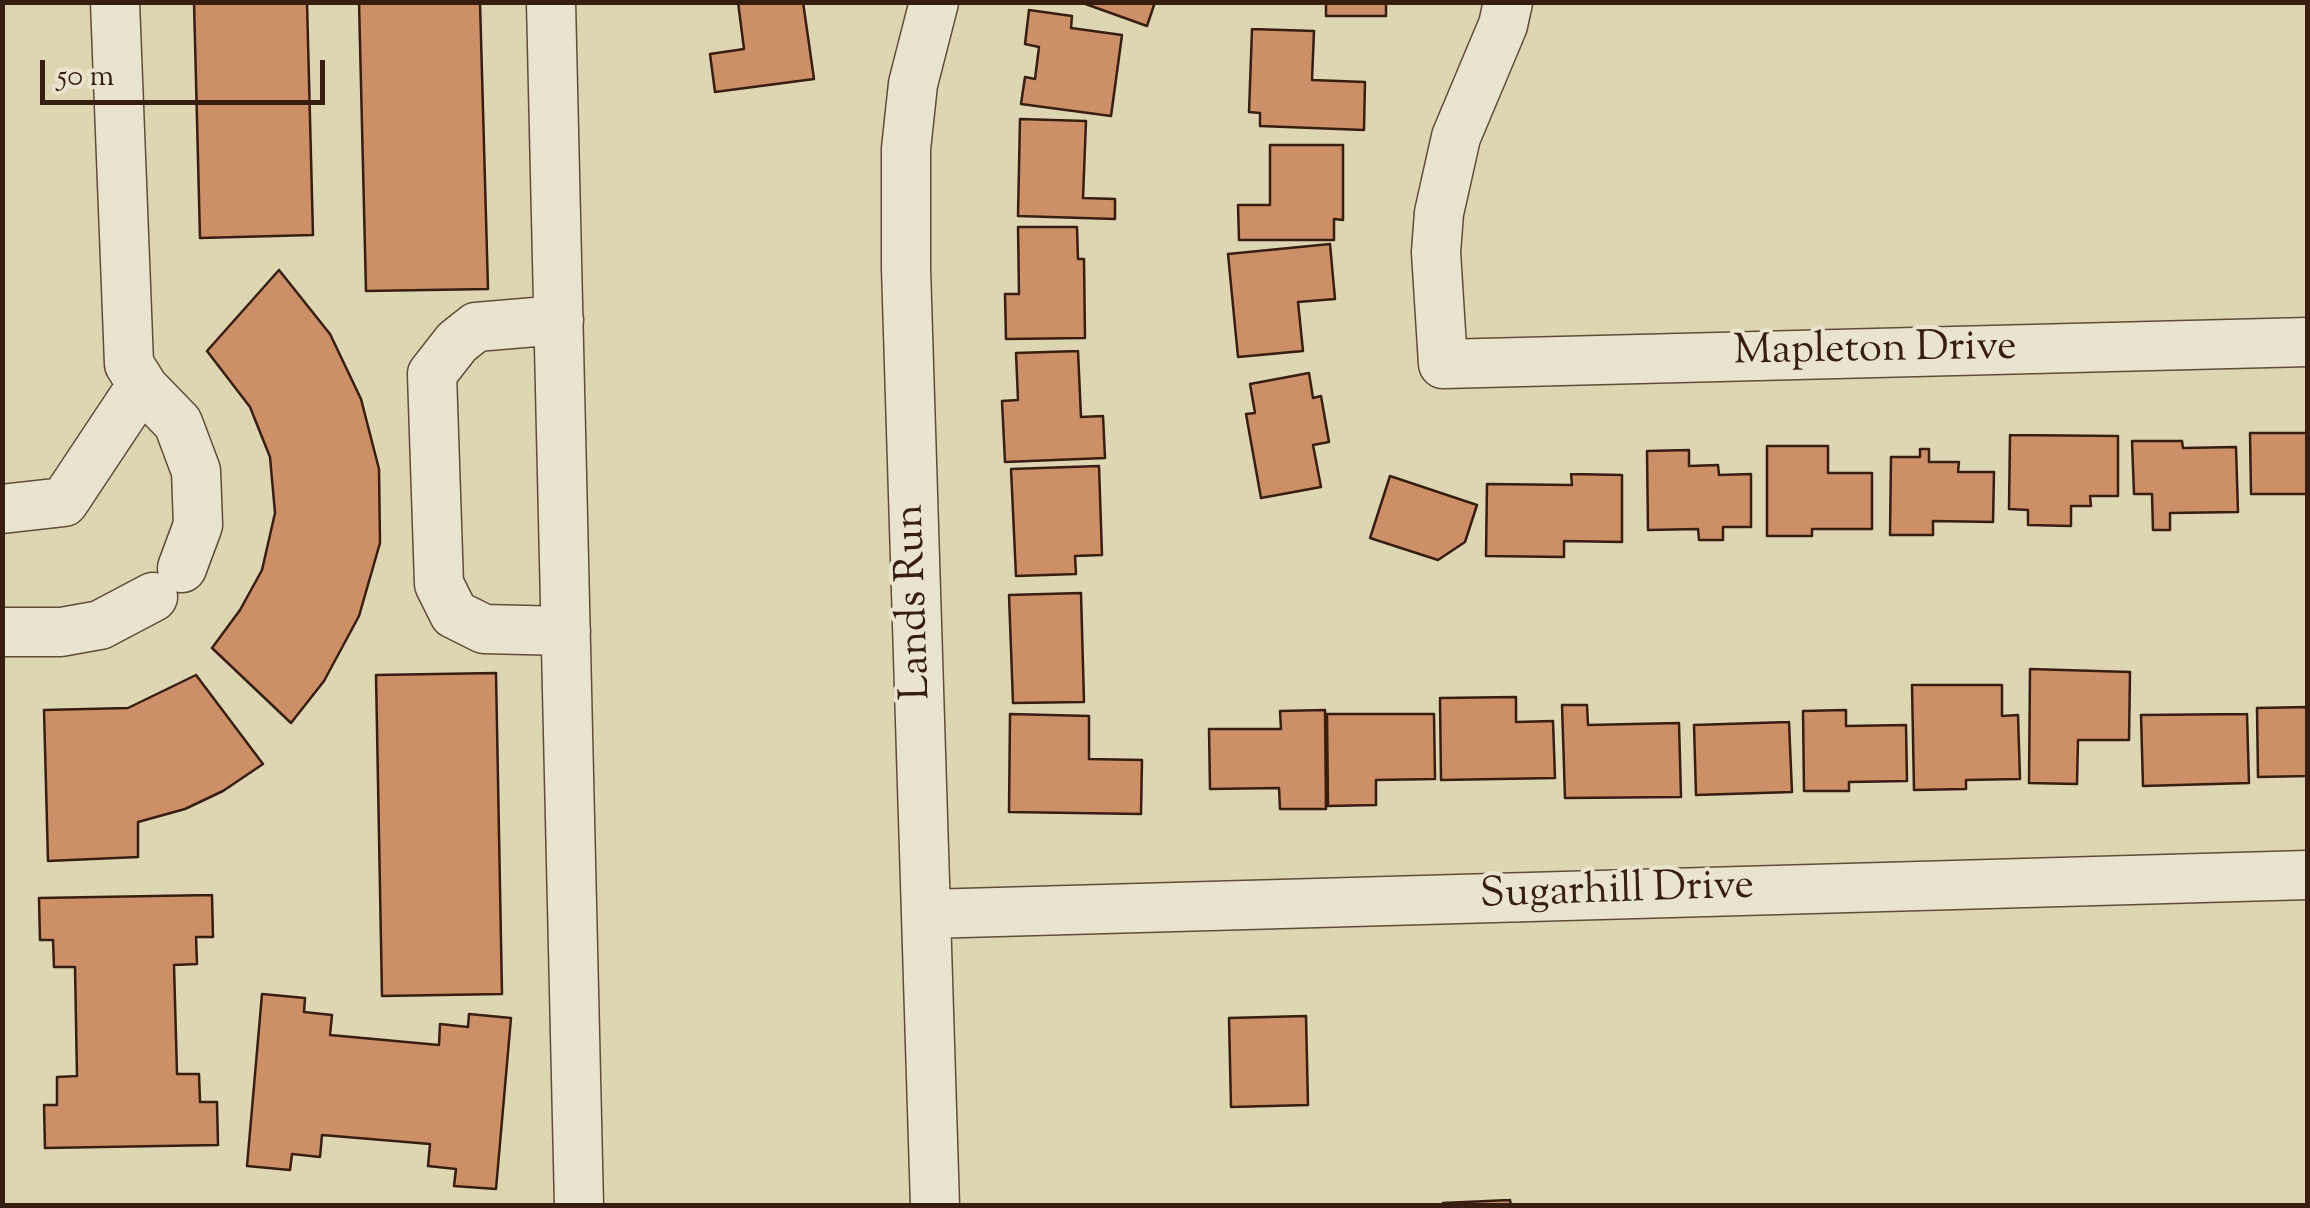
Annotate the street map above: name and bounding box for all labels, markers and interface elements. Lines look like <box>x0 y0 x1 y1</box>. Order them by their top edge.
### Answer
scale bar <box>45 40 330 102</box>
text: 50 m <box>57 56 114 99</box>
street label: Mapleton Drive <box>1733 325 2017 381</box>
street label: Lands Run <box>888 503 946 701</box>
street label: Sugarhill Drive <box>1479 864 1755 924</box>

